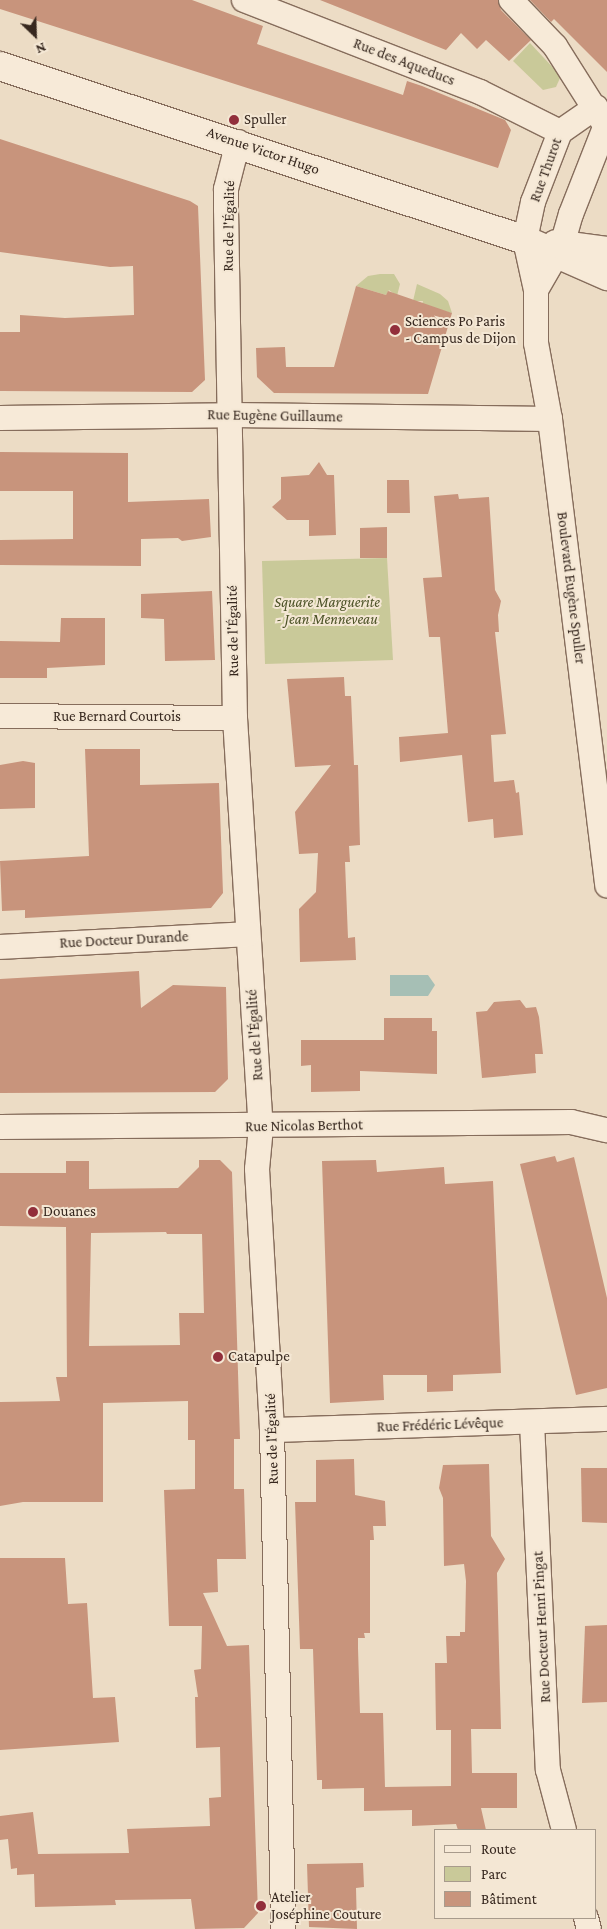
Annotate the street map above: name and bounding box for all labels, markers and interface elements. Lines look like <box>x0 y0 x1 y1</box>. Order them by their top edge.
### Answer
north arrow <box>10 10 60 60</box>
street label: Rue des Aqueducs <box>351 34 457 90</box>
text: N <box>33 39 49 58</box>
place label: Spuller <box>244 111 287 129</box>
marker: Spuller <box>228 114 240 126</box>
street label: Avenue Victor Hugo <box>204 123 322 179</box>
street label: Rue Thurot <box>526 135 566 205</box>
street label: Rue de l'Égalité <box>219 180 239 272</box>
place label: Sciences Po Paris - Campus de Dijon <box>405 312 516 347</box>
marker: Sciences Po Paris - Campus de Dijon <box>389 324 401 336</box>
street label: Rue Eugène Guillaume <box>207 406 343 426</box>
street label: Boulevard Eugène Spuller <box>553 511 589 665</box>
street label: Rue de l'Égalité <box>223 585 243 677</box>
park label: Square Marguerite - Jean Menneveau <box>274 593 380 628</box>
street label: Rue Bernard Courtois <box>53 708 181 726</box>
street label: Rue Docteur Durande <box>59 928 189 952</box>
street label: Rue de l'Égalité <box>243 989 267 1081</box>
street label: Rue Nicolas Berthot <box>245 1116 363 1136</box>
place label: Douanes <box>43 1203 96 1221</box>
marker: Douanes <box>27 1206 39 1218</box>
place label: Catapulpe <box>228 1348 290 1366</box>
marker: Catapulpe <box>212 1351 224 1363</box>
street label: Rue de l'Égalité <box>261 1393 283 1485</box>
street label: Rue Frédéric Lévêque <box>376 1414 504 1436</box>
street label: Rue Docteur Henri Pingat <box>529 1551 555 1703</box>
legend <box>434 1829 597 1919</box>
text: Route <box>481 1841 516 1857</box>
text: Parc <box>481 1866 507 1882</box>
place label: Atelier Joséphine Couture <box>271 1888 381 1923</box>
text: Bâtiment <box>481 1891 537 1907</box>
marker: Atelier Joséphine Couture <box>255 1900 267 1912</box>

